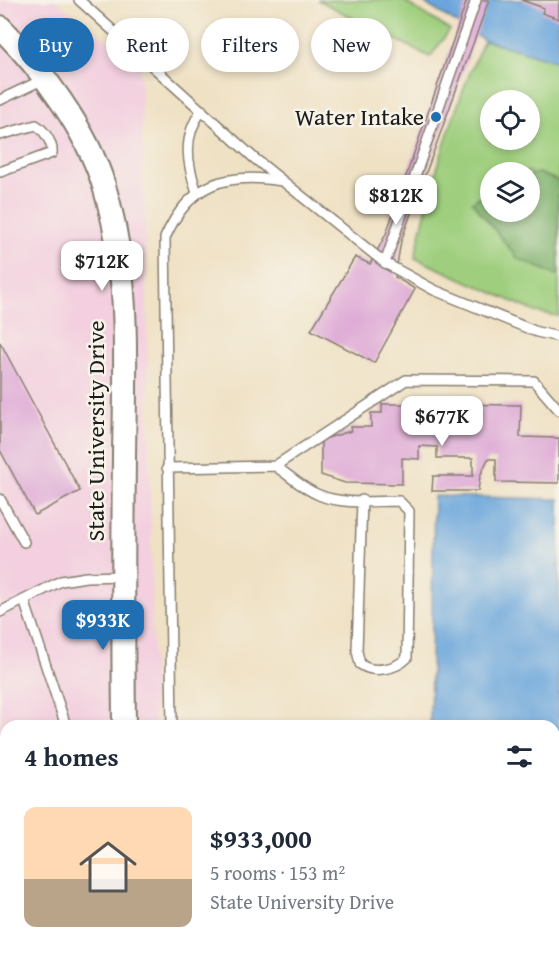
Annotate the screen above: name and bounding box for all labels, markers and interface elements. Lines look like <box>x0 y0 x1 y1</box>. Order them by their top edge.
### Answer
chip: Buy <box>18 18 94 72</box>
chip: Rent <box>106 18 189 72</box>
chip: Filters <box>201 18 299 72</box>
chip: New <box>311 18 392 72</box>
map controls <box>480 90 540 222</box>
button: locate <box>480 90 540 150</box>
place label: Water Intake <box>295 99 424 134</box>
marker: Water Intake <box>429 110 443 124</box>
button: layers <box>480 162 540 222</box>
pin: $812K <box>354 175 438 226</box>
text: $812K <box>369 180 423 209</box>
pin: $712K <box>60 241 144 292</box>
text: $712K <box>75 246 129 275</box>
street label: State University Drive <box>78 321 113 541</box>
pin: $677K <box>400 396 484 447</box>
text: $677K <box>415 401 469 430</box>
pin: $933K <box>61 600 145 651</box>
text: $933K <box>76 605 130 634</box>
text: 4 homes <box>24 737 119 776</box>
icon: filters <box>503 740 536 773</box>
text: $933,000 <box>210 819 312 858</box>
icon: home <box>72 831 144 903</box>
text: 5 rooms · 153 m² <box>210 858 345 887</box>
text: State University Drive <box>210 887 394 916</box>

